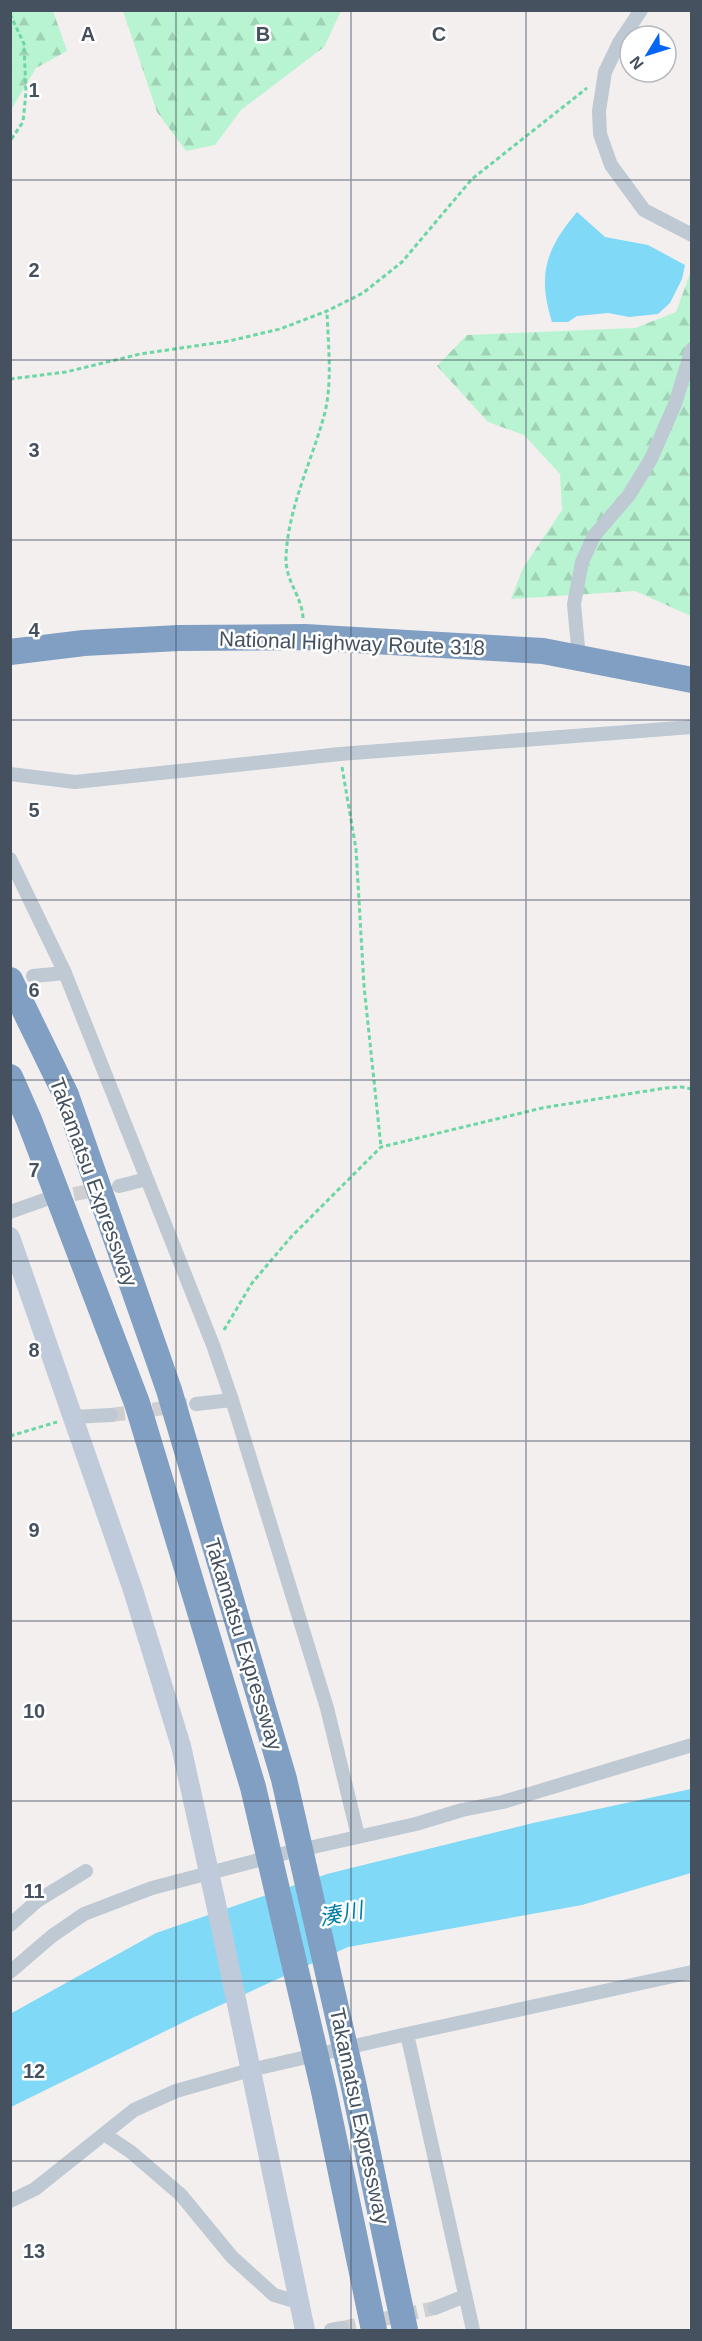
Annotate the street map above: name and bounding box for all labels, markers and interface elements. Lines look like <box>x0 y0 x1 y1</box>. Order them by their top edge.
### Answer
text: A <box>81 23 95 45</box>
text: B <box>256 23 270 45</box>
text: C <box>432 23 446 45</box>
north arrow <box>618 24 678 84</box>
text: N <box>626 53 647 73</box>
text: 1 <box>28 79 40 101</box>
text: 2 <box>28 259 40 281</box>
text: 3 <box>28 439 40 461</box>
text: 4 <box>28 619 40 641</box>
street label: National Highway Route 318 <box>219 627 485 659</box>
text: 5 <box>28 799 40 821</box>
text: 6 <box>28 979 40 1001</box>
street label: Takamatsu Expressway <box>45 1074 143 1290</box>
text: 7 <box>28 1159 40 1181</box>
text: 8 <box>28 1339 40 1361</box>
text: 9 <box>28 1519 40 1541</box>
street label: Takamatsu Expressway <box>201 1535 287 1753</box>
text: 10 <box>23 1700 45 1722</box>
text: 11 <box>23 1880 45 1902</box>
water label: 湊川 <box>317 1897 367 1930</box>
street label: Takamatsu Expressway <box>326 2006 394 2227</box>
text: 12 <box>23 2060 45 2082</box>
text: 13 <box>23 2240 45 2262</box>

